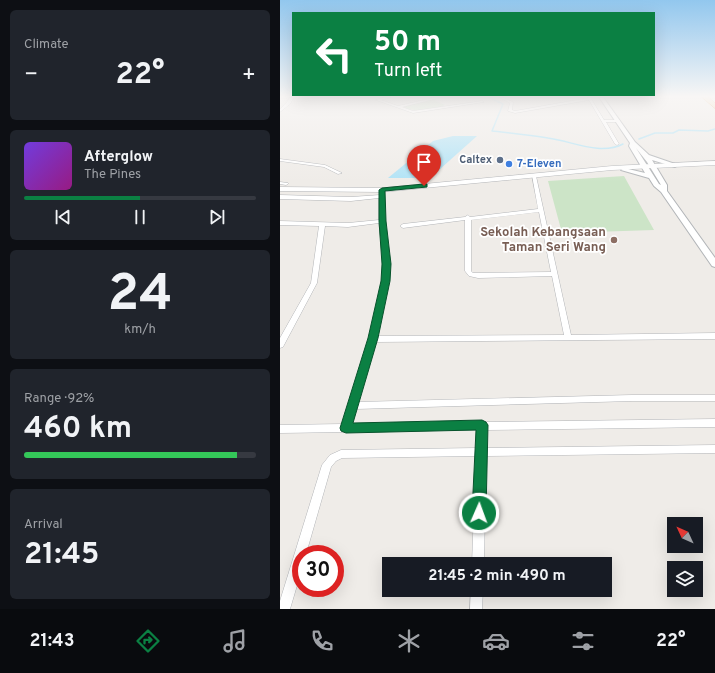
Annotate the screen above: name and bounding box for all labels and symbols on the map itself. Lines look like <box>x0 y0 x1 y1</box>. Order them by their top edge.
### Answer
pin <box>407 145 441 186</box>
place label: Caltex <box>459 153 493 167</box>
marker: Caltex <box>495 155 505 165</box>
place label: 7-Eleven <box>517 157 561 171</box>
marker: 7-Eleven <box>504 159 514 169</box>
place label: Sekolah Kebangsaan Taman Seri Wang <box>480 225 606 256</box>
marker: Sekolah Kebangsaan Taman Seri Wang <box>609 235 619 245</box>
position arrow <box>458 492 500 534</box>
north arrow <box>667 517 703 553</box>
speed limit sign: 30 <box>292 545 344 597</box>

